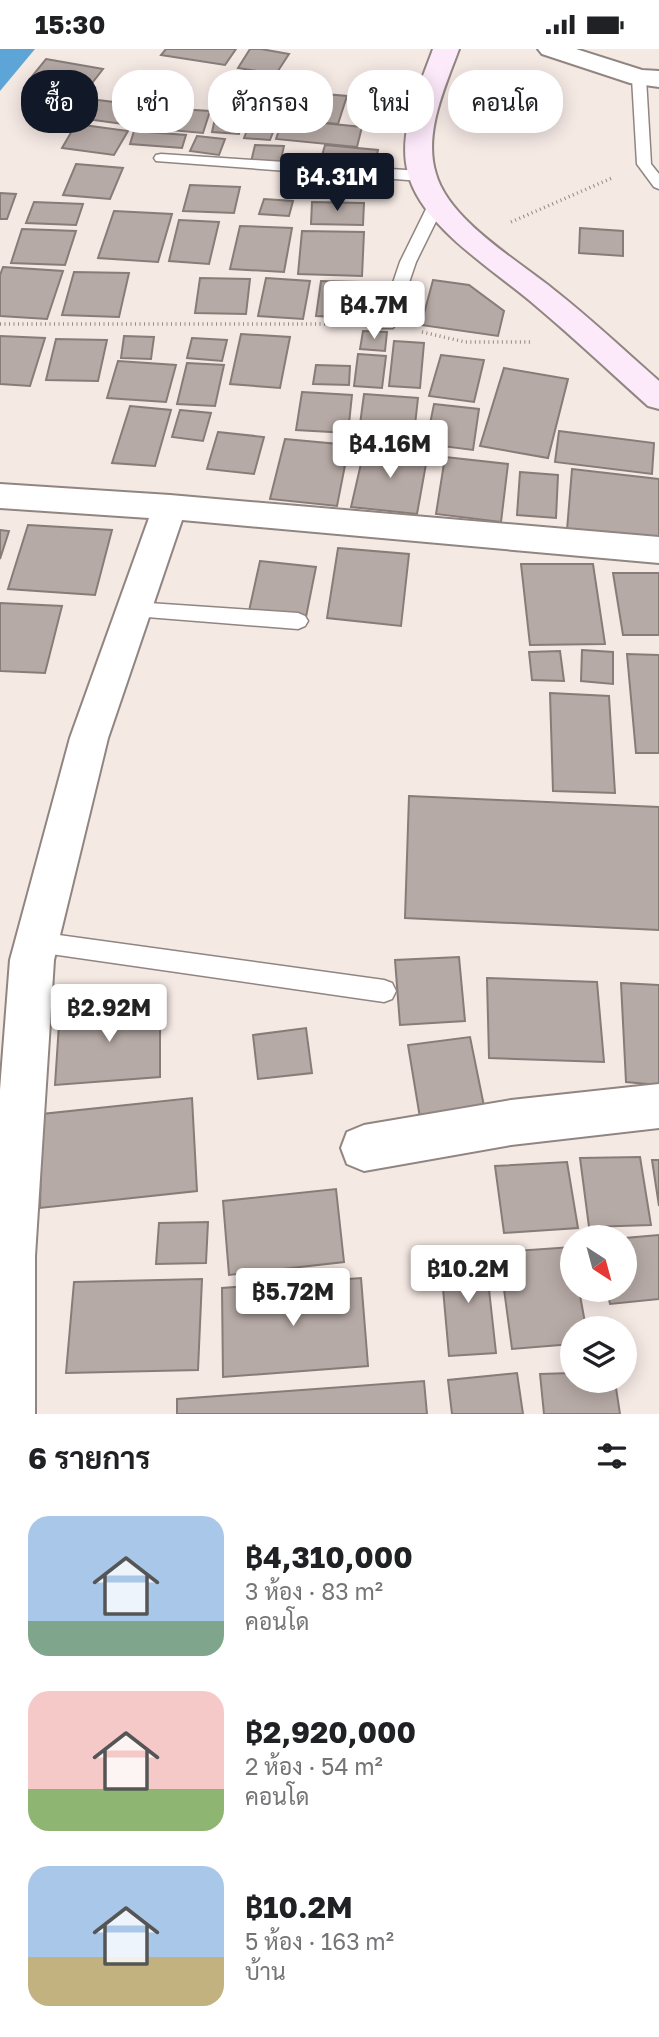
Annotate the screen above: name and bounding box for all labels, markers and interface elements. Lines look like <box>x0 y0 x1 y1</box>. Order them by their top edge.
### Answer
text: 15:30 <box>35 9 105 40</box>
chip: ซื้อ <box>21 70 98 133</box>
chip: เช่า <box>112 70 194 133</box>
chip: ตัวกรอง <box>208 70 333 133</box>
chip: ใหม่ <box>347 70 434 133</box>
chip: คอนโด <box>448 70 563 133</box>
pin: ฿4.31M <box>280 153 394 213</box>
text: ฿4.31M <box>296 162 378 190</box>
pin: ฿4.7M <box>325 281 423 341</box>
text: ฿4.7M <box>340 290 408 318</box>
pin: ฿4.16M <box>333 421 447 480</box>
text: ฿4.16M <box>349 429 431 457</box>
pin: ฿2.92M <box>52 985 166 1044</box>
text: ฿2.92M <box>67 993 151 1021</box>
north arrow <box>560 1225 637 1302</box>
map controls <box>560 1225 637 1393</box>
pin: ฿10.2M <box>411 1245 525 1305</box>
text: ฿10.2M <box>427 1254 509 1282</box>
pin: ฿5.72M <box>236 1269 350 1328</box>
text: ฿5.72M <box>252 1277 334 1305</box>
button: layers <box>560 1316 637 1393</box>
icon: filters <box>593 1437 631 1475</box>
text: 6 รายการ <box>28 1440 151 1476</box>
text: ฿4,310,000 <box>245 1539 413 1575</box>
icon: home <box>84 1544 168 1628</box>
text: 3 ห้อง · 83 m² <box>245 1577 383 1605</box>
text: คอนโด <box>245 1607 309 1635</box>
text: ฿2,920,000 <box>245 1714 416 1750</box>
icon: home <box>84 1719 168 1803</box>
text: 2 ห้อง · 54 m² <box>245 1752 383 1780</box>
text: คอนโด <box>245 1782 309 1810</box>
text: ฿10.2M <box>245 1889 353 1925</box>
icon: home <box>84 1894 168 1978</box>
text: 5 ห้อง · 163 m² <box>245 1927 394 1955</box>
text: บ้าน <box>245 1957 286 1985</box>

